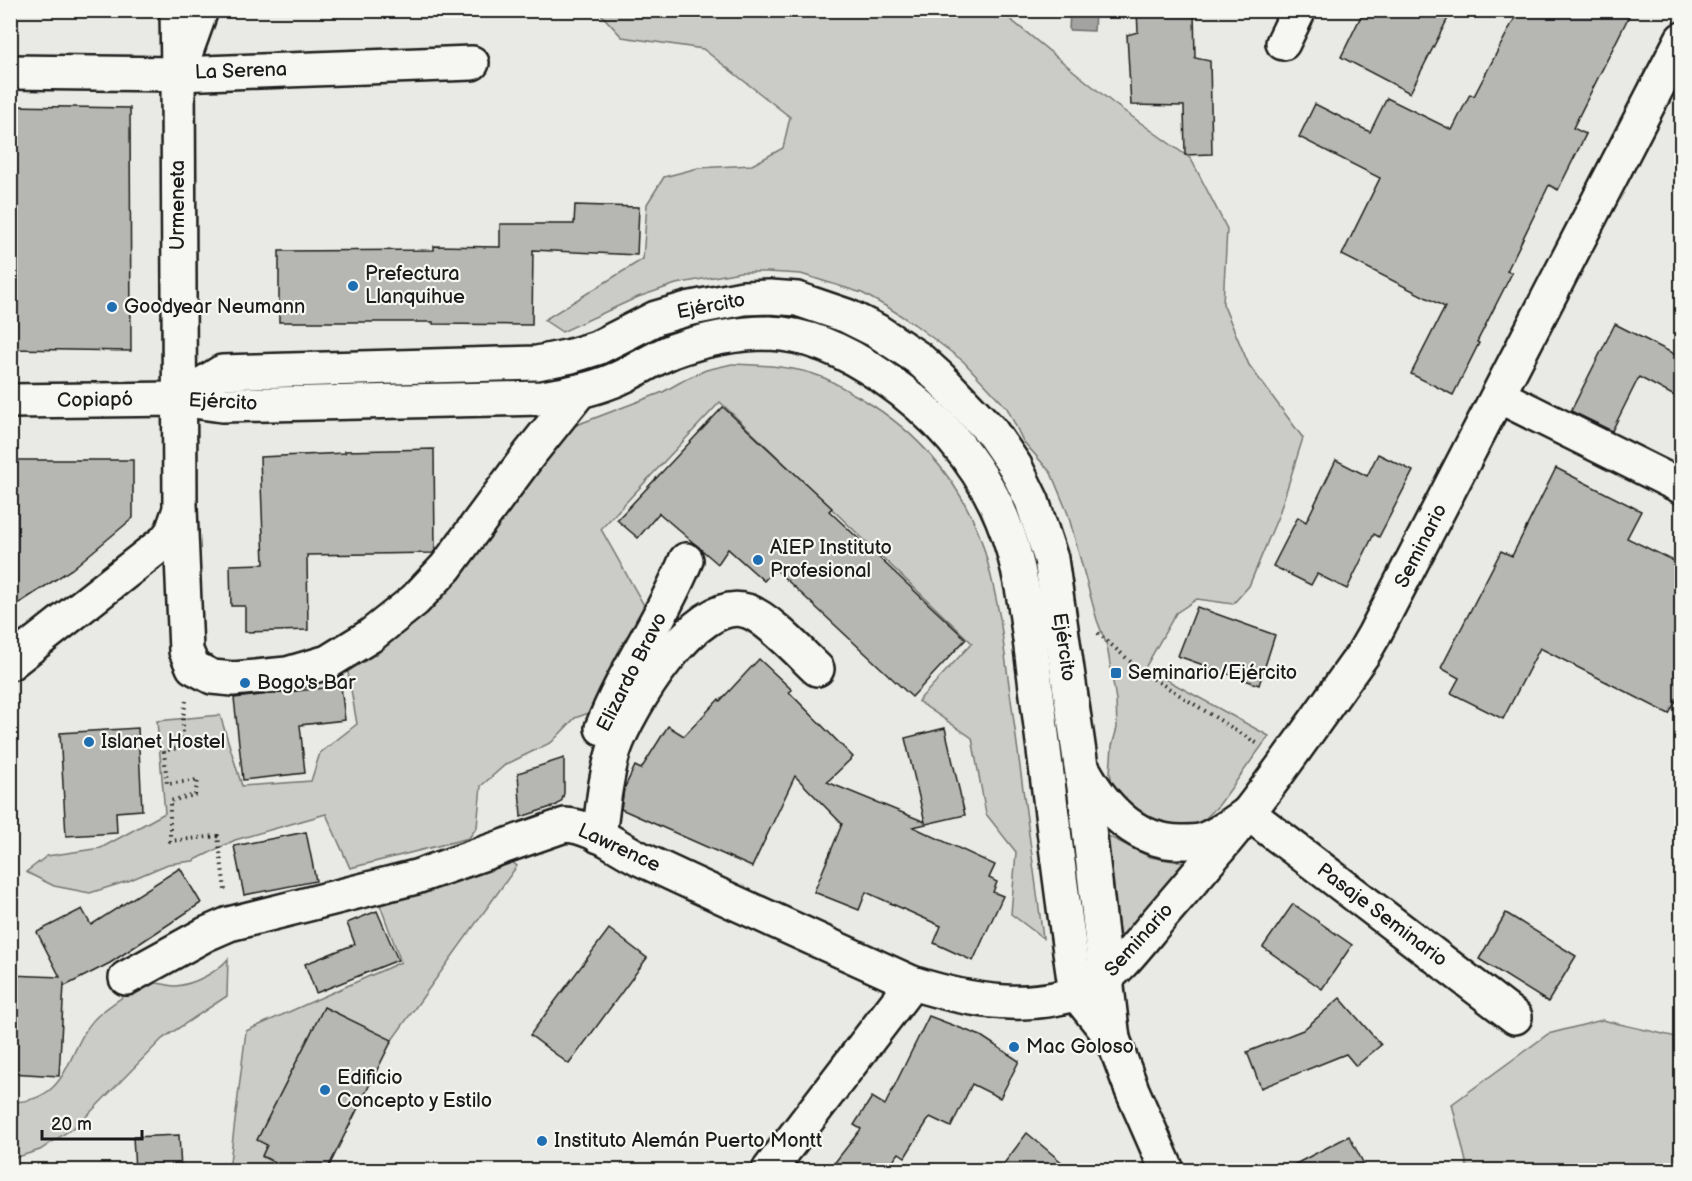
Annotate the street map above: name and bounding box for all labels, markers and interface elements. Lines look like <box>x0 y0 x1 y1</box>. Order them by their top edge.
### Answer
street label: La Serena <box>194 57 288 85</box>
street label: Urmeneta <box>166 160 190 250</box>
place label: Prefectura Llanquihue <box>365 262 465 309</box>
marker: Prefectura Llanquihue <box>346 279 360 293</box>
street label: Ejército <box>675 288 747 324</box>
place label: Goodyear Neumann <box>124 295 305 319</box>
marker: Goodyear Neumann <box>105 300 119 314</box>
street label: Copiapó <box>57 387 133 413</box>
street label: Ejército <box>188 388 258 416</box>
street label: Seminario <box>1390 500 1452 592</box>
place label: AIEP Instituto Profesional <box>770 536 892 583</box>
marker: AIEP Instituto Profesional <box>751 553 765 567</box>
street label: Elizardo Bravo <box>592 608 672 736</box>
street label: Ejército <box>1047 611 1081 683</box>
place label: Seminario/Ejército <box>1128 661 1297 685</box>
marker: Seminario/Ejército <box>1109 666 1123 680</box>
place label: Bogo's Bar <box>257 671 356 695</box>
marker: Bogo's Bar <box>238 676 252 690</box>
place label: Islanet Hostel <box>101 730 225 754</box>
marker: Islanet Hostel <box>82 735 96 749</box>
street label: Lawrence <box>574 819 664 878</box>
street label: Pasaje Seminario <box>1312 858 1452 972</box>
street label: Seminario <box>1100 898 1178 982</box>
place label: Mac Goloso <box>1026 1035 1134 1059</box>
marker: Mac Goloso <box>1007 1040 1021 1054</box>
place label: Edificio Concepto y Estilo <box>337 1066 492 1113</box>
marker: Edificio Concepto y Estilo <box>318 1083 332 1097</box>
scale bar <box>42 1103 142 1141</box>
text: 20 m <box>51 1114 92 1135</box>
place label: Instituto Alemán Puerto Montt <box>554 1129 822 1153</box>
marker: Instituto Alemán Puerto Montt <box>535 1134 549 1148</box>

